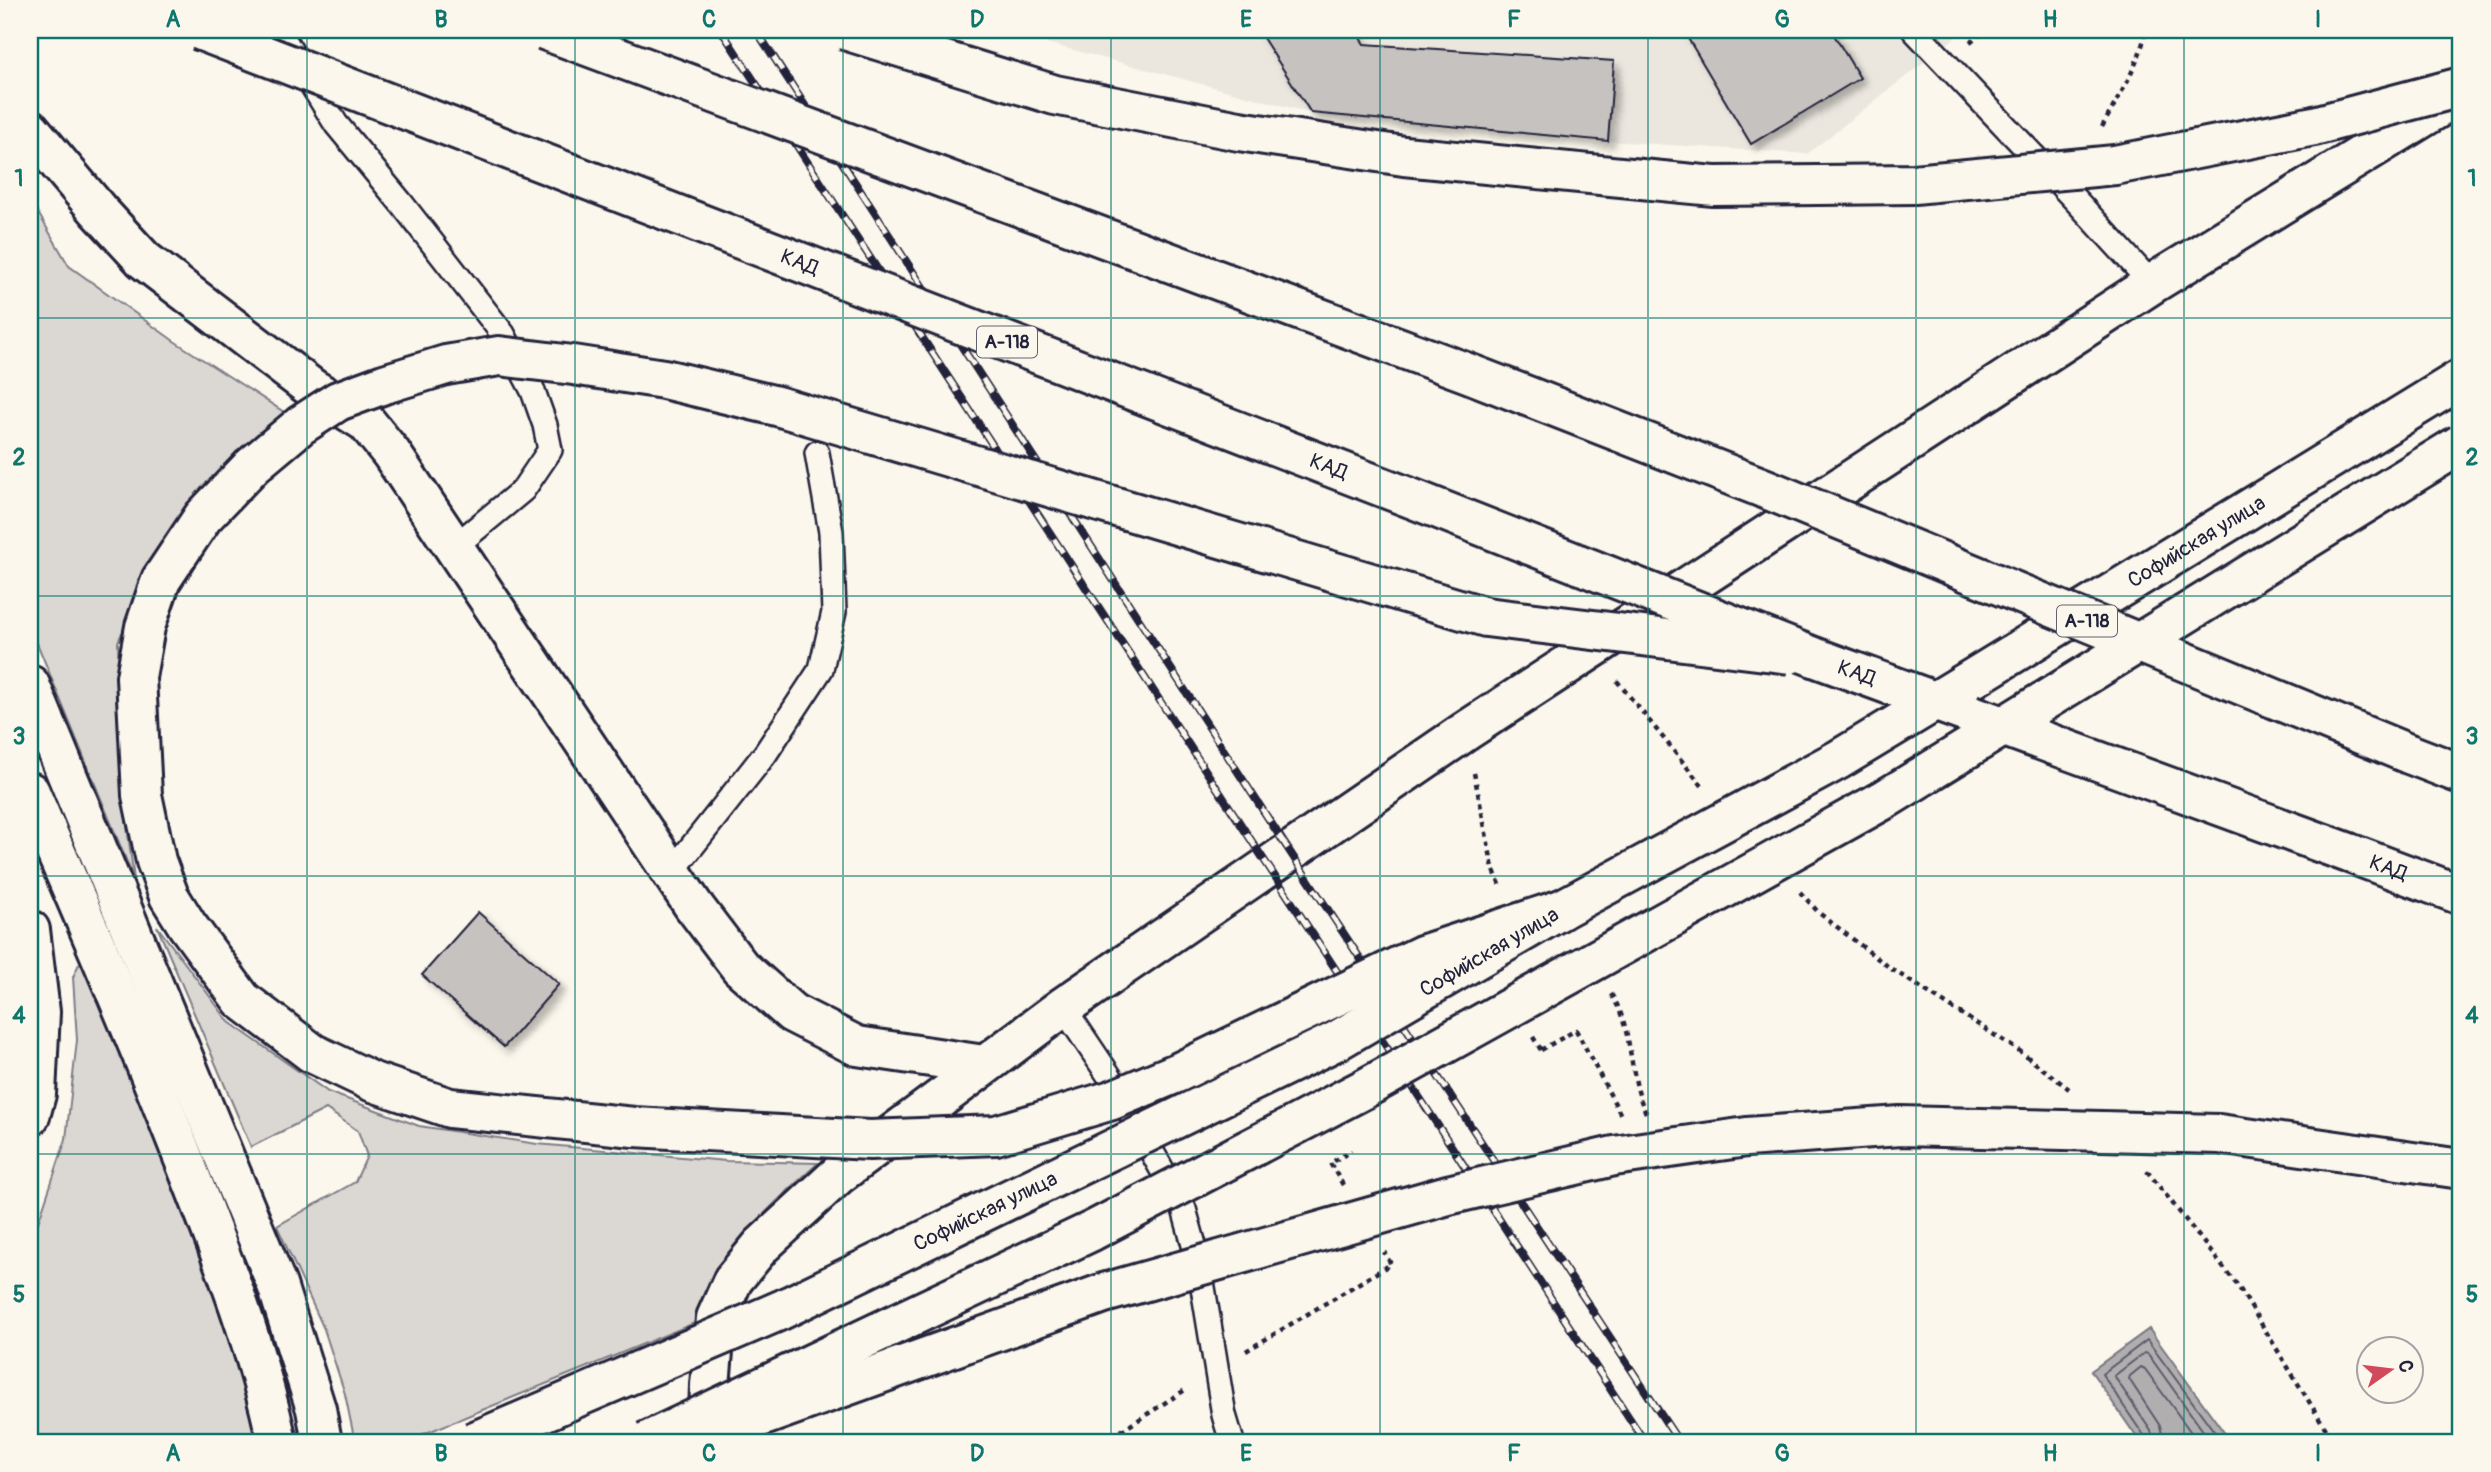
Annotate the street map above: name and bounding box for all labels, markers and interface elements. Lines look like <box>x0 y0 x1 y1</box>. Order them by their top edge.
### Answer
text: A <box>166 5 181 34</box>
text: B <box>434 5 448 34</box>
text: C <box>702 5 716 34</box>
text: D <box>970 5 984 34</box>
text: E <box>1240 5 1252 34</box>
text: F <box>1507 5 1521 34</box>
text: G <box>1774 5 1790 34</box>
text: H <box>2043 5 2057 34</box>
text: I <box>2315 5 2321 34</box>
text: 1 <box>15 164 24 193</box>
text: 1 <box>2468 164 2477 193</box>
street label: КАД <box>777 243 823 282</box>
road number: А-118 <box>977 326 1037 358</box>
text: 2 <box>13 443 26 472</box>
text: 2 <box>2466 443 2479 472</box>
street label: КАД <box>1306 447 1352 486</box>
street label: Софийская улица <box>2123 489 2270 594</box>
road number: А-118 <box>2057 606 2117 636</box>
street label: КАД <box>1834 653 1880 692</box>
text: 3 <box>13 722 25 751</box>
text: 3 <box>2466 722 2478 751</box>
street label: КАД <box>2366 848 2411 887</box>
street label: Софийская улица <box>1415 901 1563 1003</box>
text: 4 <box>12 1001 26 1030</box>
text: 4 <box>2465 1001 2479 1030</box>
street label: Софийская улица <box>909 1165 1062 1257</box>
text: 5 <box>13 1280 25 1309</box>
text: 5 <box>2466 1280 2478 1309</box>
north arrow <box>2354 1336 2424 1406</box>
text: С <box>2392 1358 2419 1375</box>
text: A <box>166 1439 181 1468</box>
text: B <box>434 1439 448 1468</box>
text: C <box>702 1439 716 1468</box>
text: D <box>970 1439 984 1468</box>
text: E <box>1240 1439 1252 1468</box>
text: F <box>1507 1439 1521 1468</box>
text: G <box>1774 1439 1790 1468</box>
text: H <box>2043 1439 2057 1468</box>
text: I <box>2315 1439 2321 1468</box>

